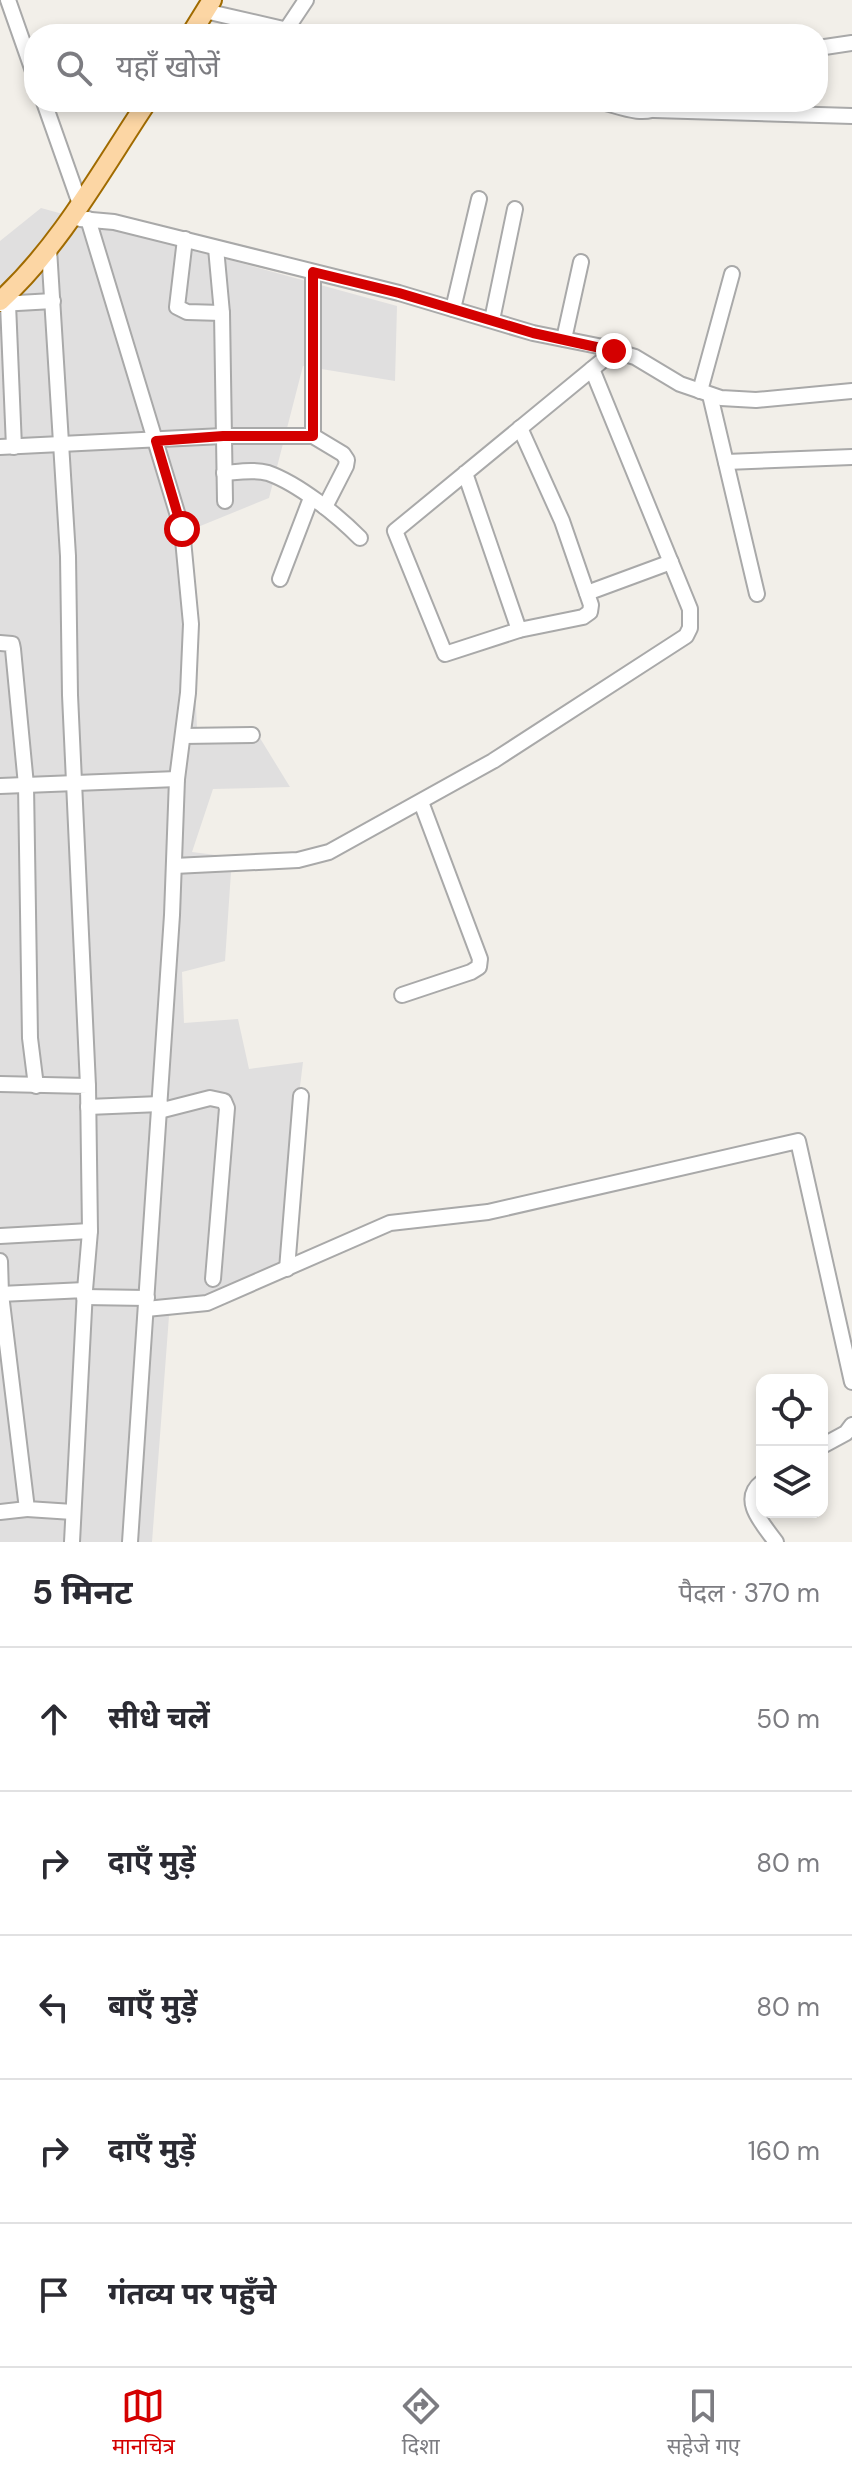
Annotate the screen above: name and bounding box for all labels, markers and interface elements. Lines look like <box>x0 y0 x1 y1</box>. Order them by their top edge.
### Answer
search box <box>24 24 828 112</box>
icon: search <box>52 46 96 90</box>
text: यहाँ खोजें <box>116 47 220 86</box>
route end <box>596 333 632 369</box>
route start <box>164 511 200 547</box>
map controls <box>756 1374 828 1518</box>
button: locate <box>756 1374 828 1446</box>
button: layers <box>756 1446 828 1518</box>
text: 5 मिनट <box>32 1570 133 1615</box>
text: पैदल · 370 m <box>679 1576 820 1610</box>
icon: ahead <box>32 1697 76 1741</box>
text: सीधे चलें <box>108 1698 210 1737</box>
text: 50 m <box>756 1702 820 1736</box>
icon: right <box>32 1841 76 1885</box>
text: दाएँ मुड़ें <box>108 1842 196 1881</box>
text: 80 m <box>756 1846 820 1880</box>
icon: left <box>32 1985 76 2029</box>
text: बाएँ मुड़ें <box>108 1986 197 2025</box>
text: 80 m <box>756 1990 820 2024</box>
icon: right <box>32 2129 76 2173</box>
text: दाएँ मुड़ें <box>108 2130 196 2169</box>
text: 160 m <box>748 2134 820 2168</box>
icon: arrive <box>32 2273 76 2317</box>
text: गंतव्य पर पहुँचे <box>108 2274 276 2313</box>
tab: मानचित्र <box>112 2384 175 2463</box>
tab: दिशा <box>399 2384 443 2463</box>
tab: सहेजे गए <box>667 2384 740 2463</box>

